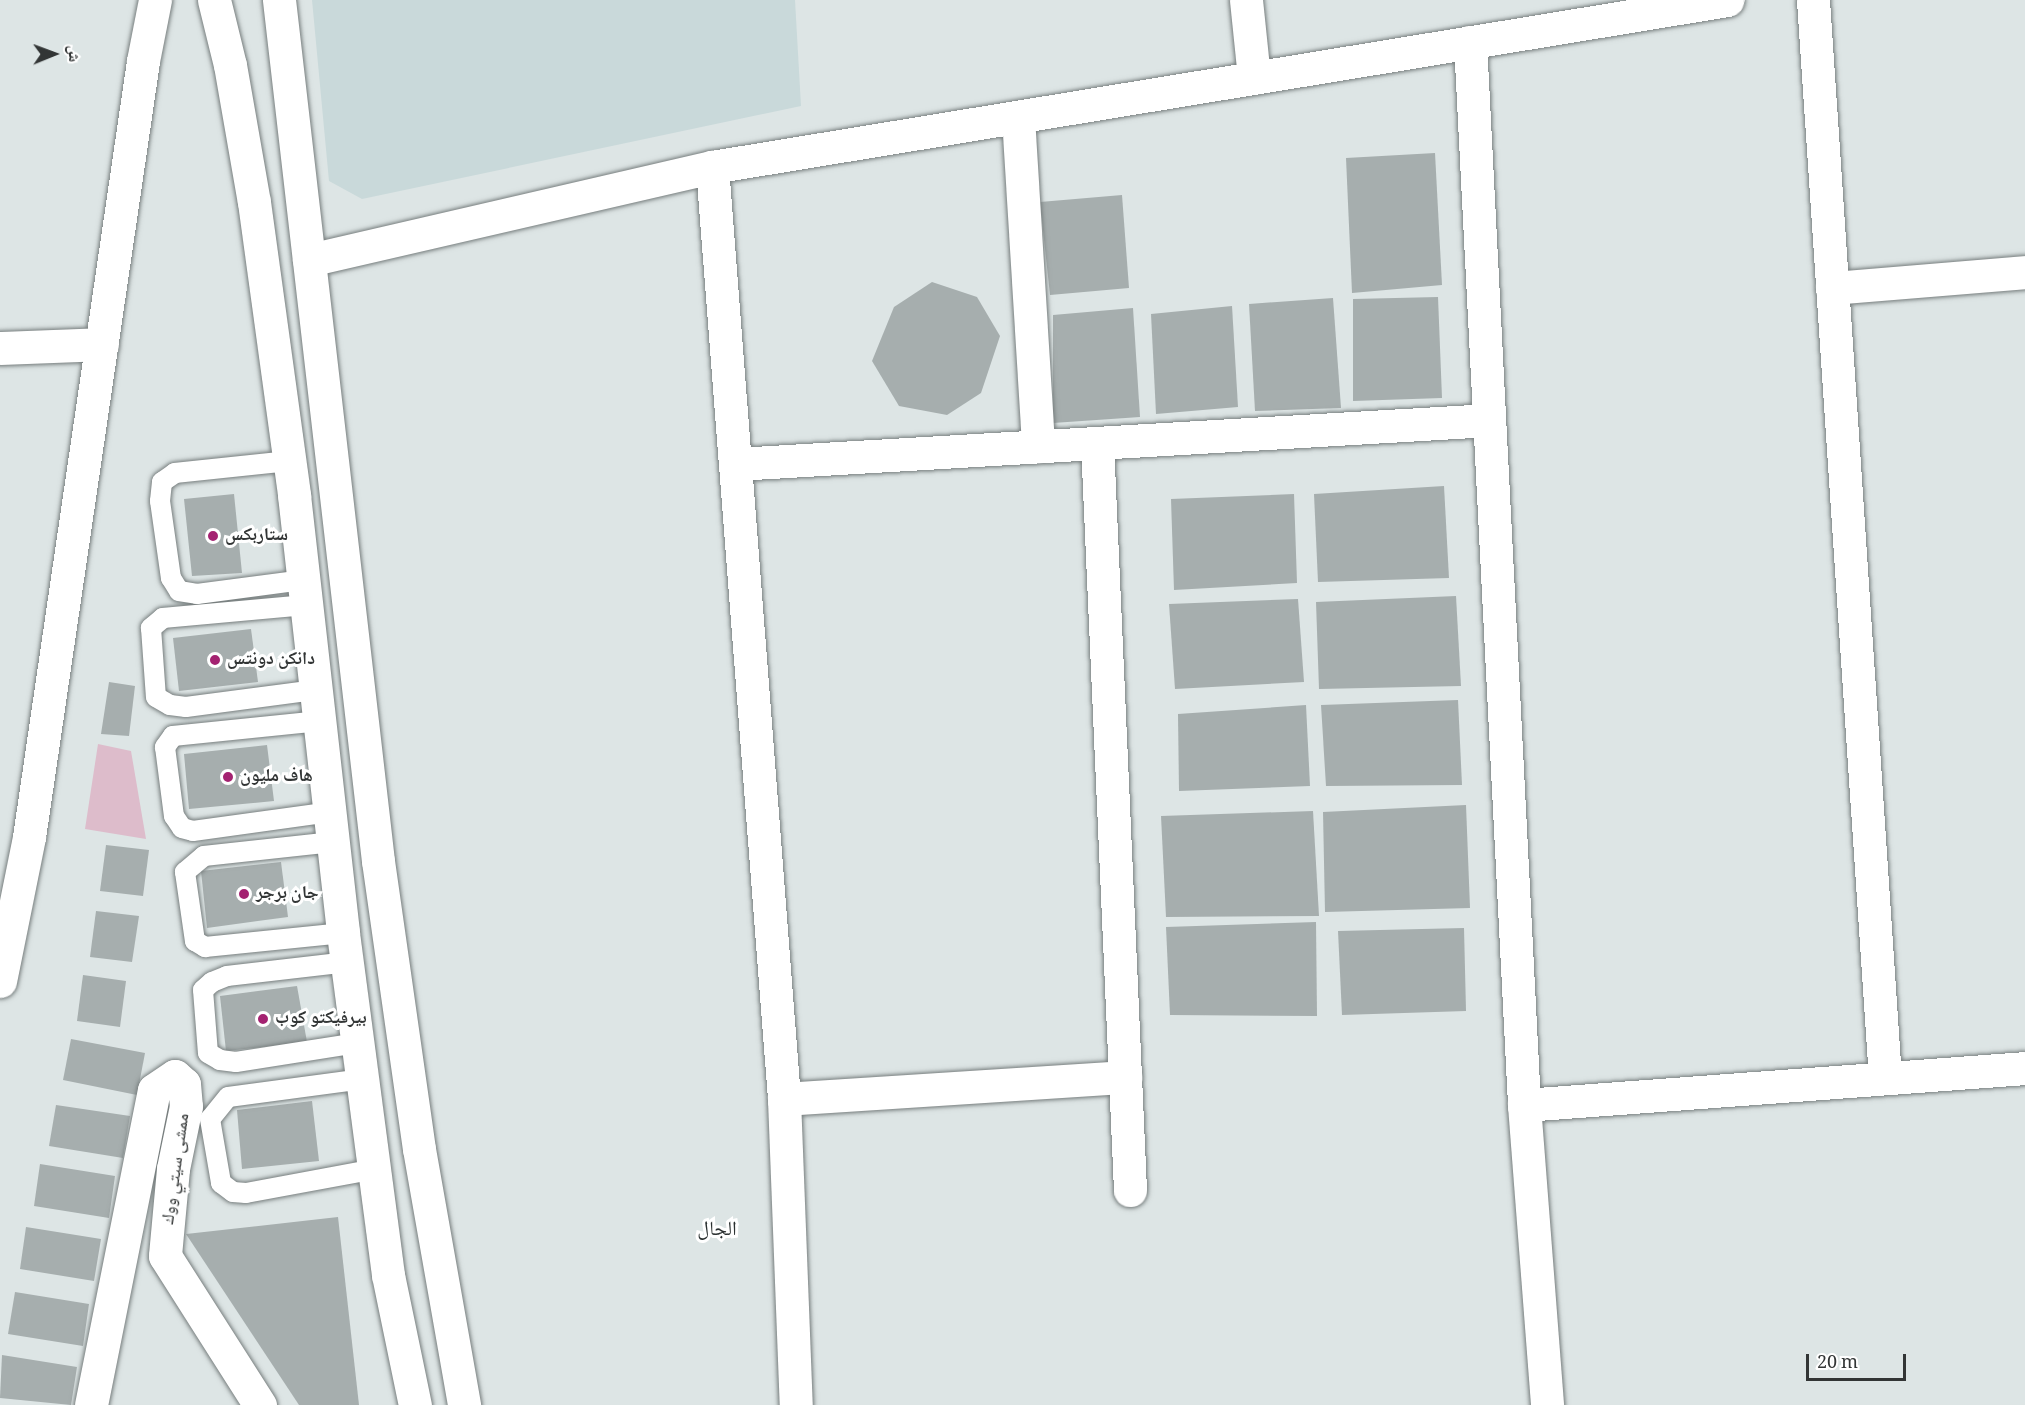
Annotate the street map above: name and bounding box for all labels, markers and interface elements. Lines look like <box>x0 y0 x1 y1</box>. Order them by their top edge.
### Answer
north arrow <box>24 24 84 84</box>
text: ش <box>59 45 86 62</box>
place label: ستاربكس <box>225 525 288 547</box>
marker: ستاربكس <box>206 529 220 543</box>
place label: دانكن دونتس <box>227 649 315 671</box>
marker: دانكن دونتس <box>208 653 222 667</box>
place label: هاف مليون <box>240 766 313 788</box>
marker: هاف مليون <box>221 770 235 784</box>
place label: جان برجر <box>256 883 319 905</box>
marker: جان برجر <box>237 887 251 901</box>
place label: بيرفيكتو كوب <box>275 1008 367 1030</box>
marker: بيرفيكتو كوب <box>256 1012 270 1026</box>
street label: ممشى سيتي ووك <box>159 1112 195 1226</box>
district label: الجال <box>697 1219 737 1243</box>
scale bar <box>1809 1342 1910 1380</box>
text: 20 m <box>1817 1349 1858 1379</box>

